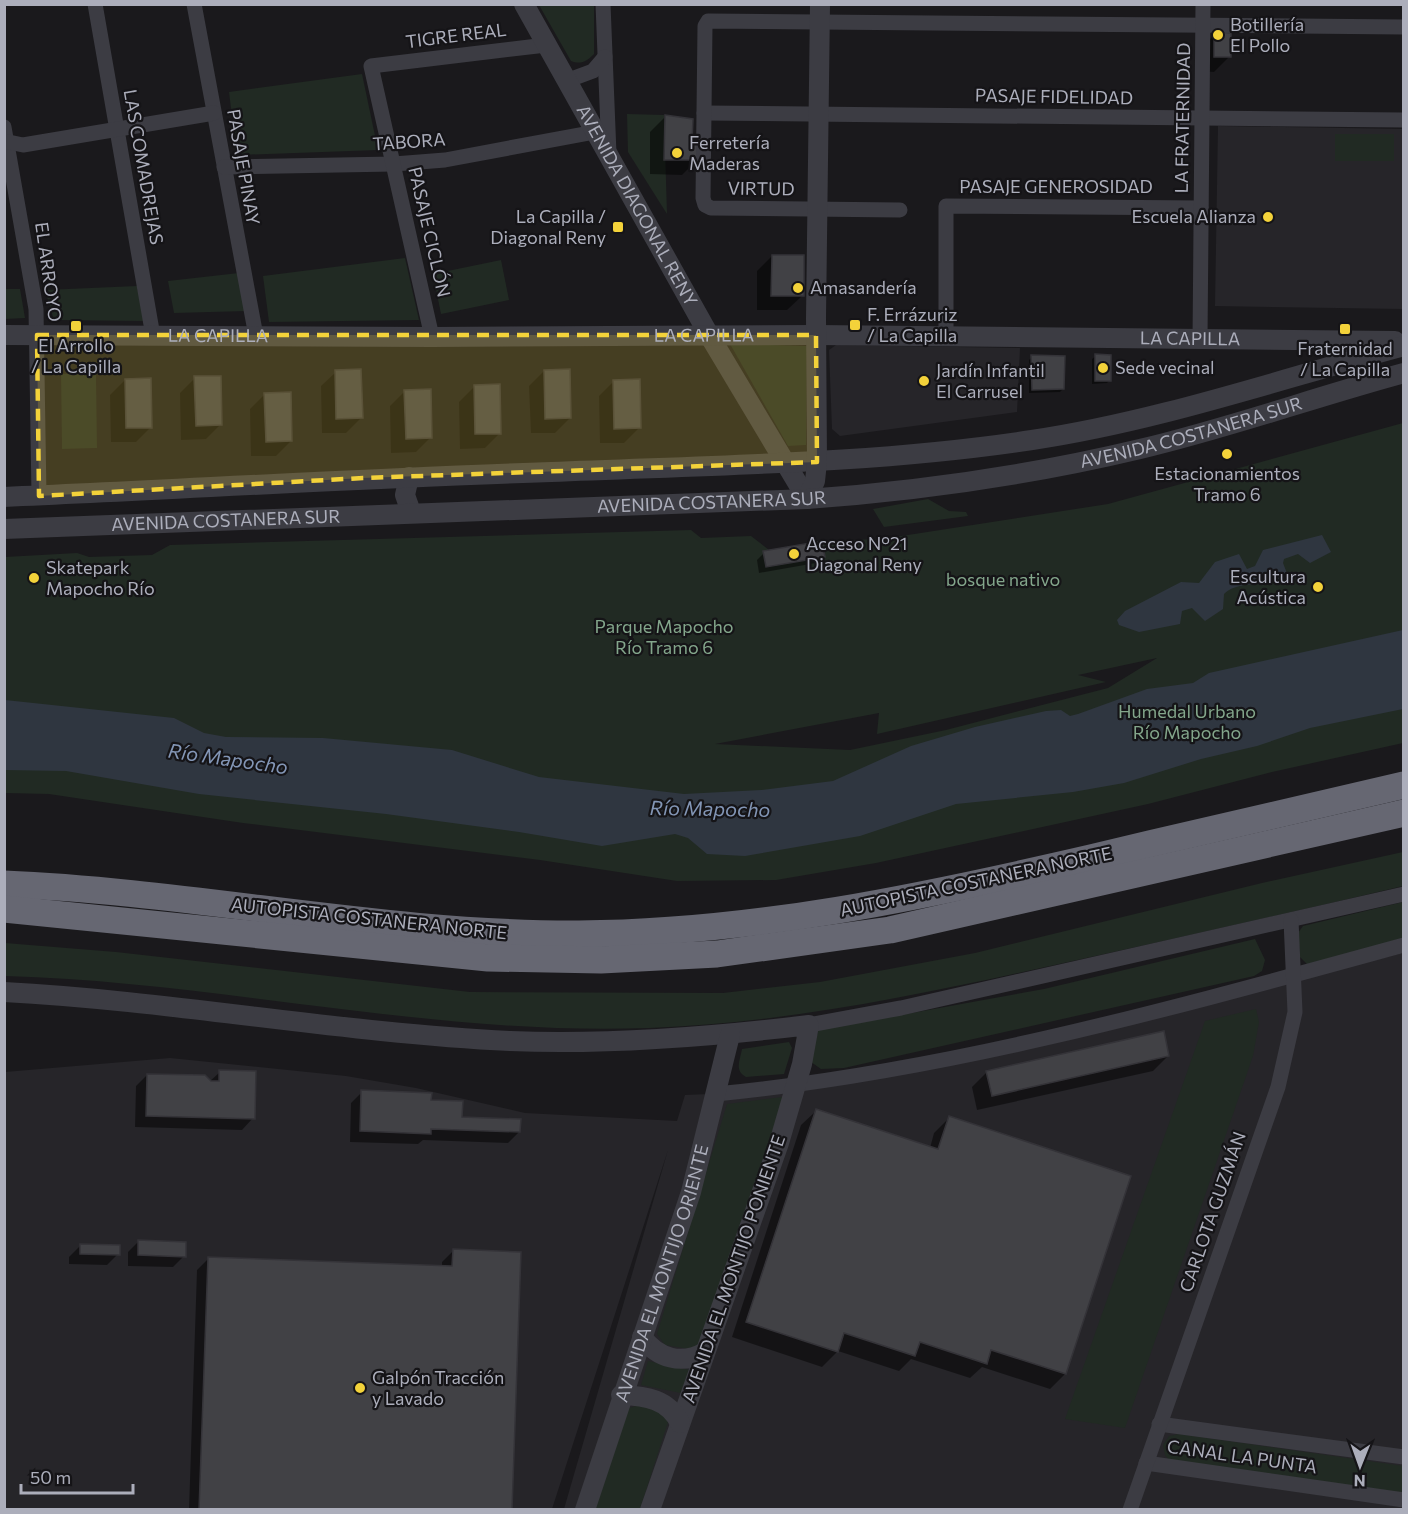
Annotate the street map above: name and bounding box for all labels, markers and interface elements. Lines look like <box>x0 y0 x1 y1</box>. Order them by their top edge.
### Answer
place label: Botillería El Pollo <box>1230 13 1304 56</box>
street label: TIGRE REAL <box>404 18 508 52</box>
marker: Botillería El Pollo <box>1211 28 1225 42</box>
street label: LA FRATERNIDAD <box>1170 42 1194 194</box>
street label: PASAJE FIDELIDAD <box>975 84 1133 108</box>
street label: LAS COMADREJAS <box>119 87 168 246</box>
street label: AVENIDA DIAGONAL RENY <box>573 101 703 310</box>
street label: PASAJE PINAY <box>223 107 265 227</box>
street label: TABORA <box>372 127 446 155</box>
place label: Ferretería Maderas <box>689 131 770 174</box>
marker: Ferretería Maderas <box>670 146 684 160</box>
street label: PASAJE CICLÓN <box>404 164 456 299</box>
street label: PASAJE GENEROSIDAD <box>959 175 1153 197</box>
street label: VIRTUD <box>727 176 795 200</box>
place label: La Capilla / Diagonal Reny <box>490 205 606 248</box>
place label: Escuela Alianza <box>1132 205 1256 227</box>
marker: Escuela Alianza <box>1261 210 1275 224</box>
marker: La Capilla / Diagonal Reny <box>611 220 625 234</box>
street label: EL ARROYO <box>31 221 67 323</box>
place label: Amasandería <box>810 276 917 298</box>
marker: Amasandería <box>791 281 805 295</box>
place label: F. Errázuriz / La Capilla <box>867 303 957 346</box>
marker: F. Errázuriz / La Capilla <box>848 318 862 332</box>
marker: El Arrollo / La Capilla <box>69 319 83 333</box>
marker: Fraternidad / La Capilla <box>1338 322 1352 336</box>
street label: LA CAPILLA <box>654 323 754 346</box>
street label: LA CAPILLA <box>168 324 268 346</box>
street label: LA CAPILLA <box>1140 326 1240 349</box>
place label: El Arrollo / La Capilla <box>31 334 121 377</box>
place label: Fraternidad / La Capilla <box>1297 337 1393 380</box>
place label: Sede vecinal <box>1115 356 1215 378</box>
place label: Jardín Infantil El Carrusel <box>936 359 1045 402</box>
marker: Sede vecinal <box>1096 361 1110 375</box>
marker: Jardín Infantil El Carrusel <box>917 374 931 388</box>
street label: AVENIDA COSTANERA SUR <box>1078 392 1304 472</box>
marker: Estacionamientos Tramo 6 <box>1220 447 1234 461</box>
place label: Estacionamientos Tramo 6 <box>1154 462 1300 505</box>
street label: AVENIDA COSTANERA SUR <box>597 486 827 517</box>
street label: AVENIDA COSTANERA SUR <box>111 504 341 535</box>
place label: Acceso N°21 Diagonal Reny <box>806 532 922 575</box>
marker: Acceso N°21 Diagonal Reny <box>787 547 801 561</box>
place label: Skatepark Mapocho Río <box>46 556 155 599</box>
place label: Escultura Acústica <box>1230 565 1306 608</box>
park label: bosque nativo <box>946 568 1060 590</box>
marker: Skatepark Mapocho Río <box>27 571 41 585</box>
marker: Escultura Acústica <box>1311 580 1325 594</box>
park label: Parque Mapocho Río Tramo 6 <box>595 615 733 658</box>
park label: Humedal Urbano Río Mapocho <box>1118 700 1256 743</box>
water label: Río Mapocho <box>167 738 290 778</box>
water label: Río Mapocho <box>649 795 771 821</box>
street label: AUTOPISTA COSTANERA NORTE <box>838 841 1114 921</box>
street label: AUTOPISTA COSTANERA NORTE <box>230 893 508 943</box>
street label: CARLOTA GUZMÁN <box>1174 1128 1250 1295</box>
street label: AVENIDA EL MONTIJO PONIENTE <box>677 1132 789 1406</box>
street label: AVENIDA EL MONTIJO ORIENTE <box>610 1142 712 1405</box>
place label: Galpón Tracción y Lavado <box>372 1366 504 1409</box>
marker: Galpón Tracción y Lavado <box>353 1381 367 1395</box>
street label: CANAL LA PUNTA <box>1166 1435 1318 1477</box>
north arrow <box>1330 1436 1390 1496</box>
scale bar <box>21 1457 134 1495</box>
text: 50 m <box>30 1466 71 1488</box>
text: N <box>1354 1472 1366 1491</box>

